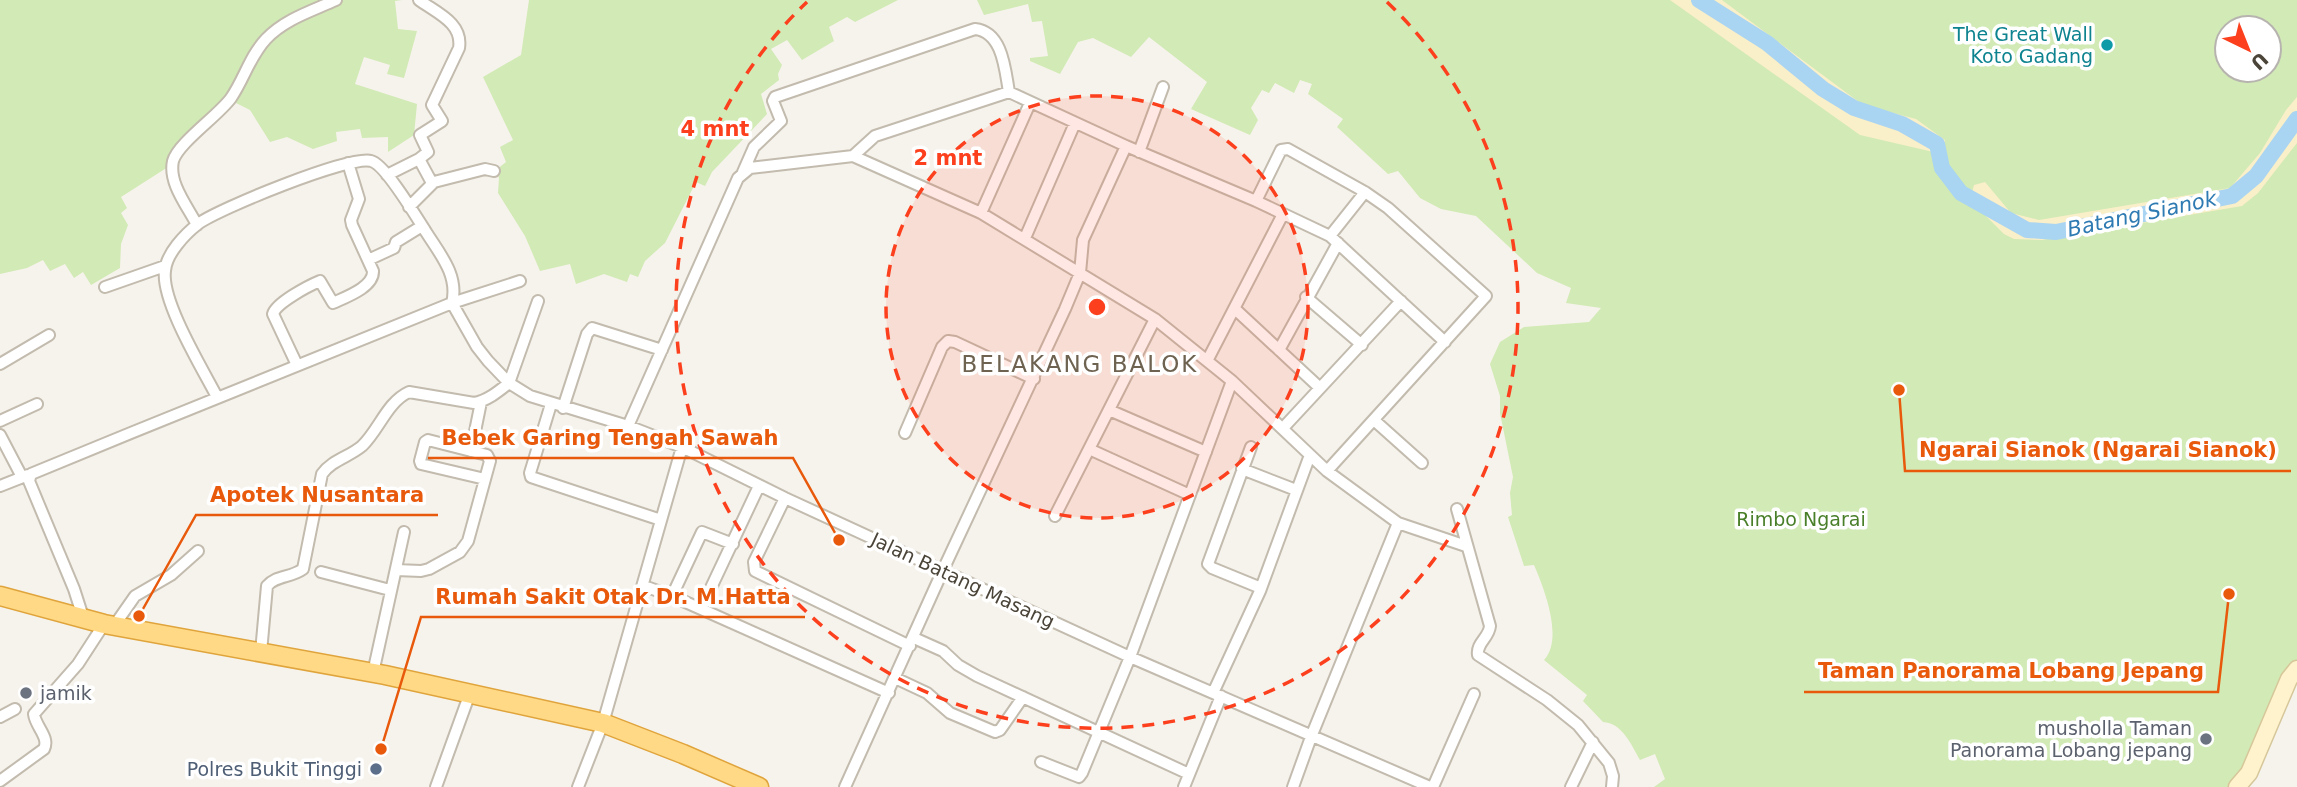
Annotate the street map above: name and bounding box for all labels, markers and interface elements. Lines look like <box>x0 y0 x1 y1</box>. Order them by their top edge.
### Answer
north arrow <box>2213 14 2283 84</box>
place label: The Great Wall Koto Gadang <box>1952 23 2093 67</box>
marker: The Great Wall Koto Gadang <box>2099 37 2115 53</box>
text: U <box>2246 48 2273 75</box>
text: 4 mnt <box>681 117 749 141</box>
text: 2 mnt <box>914 146 982 170</box>
water label: Batang Sianok <box>2065 186 2220 242</box>
centre of rings <box>1085 295 1109 319</box>
district label: BELAKANG BALOK <box>962 351 1198 377</box>
callout: Bebek Garing Tengah Sawah <box>428 416 793 458</box>
text: Bebek Garing Tengah Sawah <box>441 426 779 450</box>
callout: Ngarai Sianok (Ngarai Sianok) <box>1905 429 2291 471</box>
text: Ngarai Sianok (Ngarai Sianok) <box>1919 438 2277 462</box>
callout: Apotek Nusantara <box>196 473 438 515</box>
text: Apotek Nusantara <box>210 483 424 507</box>
park label: Rimbo Ngarai <box>1736 508 1866 530</box>
street label: Jalan Batang Masang <box>867 527 1058 632</box>
callout: Rumah Sakit Otak Dr. M.Hatta <box>421 575 805 617</box>
text: Rumah Sakit Otak Dr. M.Hatta <box>435 585 791 609</box>
callout: Taman Panorama Lobang Jepang <box>1804 650 2218 692</box>
text: Taman Panorama Lobang Jepang <box>1818 659 2204 683</box>
place label: jamik <box>39 682 92 704</box>
marker: jamik <box>18 685 34 701</box>
place label: musholla Taman Panorama Lobang jepang <box>1950 717 2192 761</box>
marker: musholla Taman Panorama Lobang jepang <box>2198 731 2214 747</box>
place label: Polres Bukit Tinggi <box>187 758 362 780</box>
marker: Polres Bukit Tinggi <box>368 761 384 777</box>

